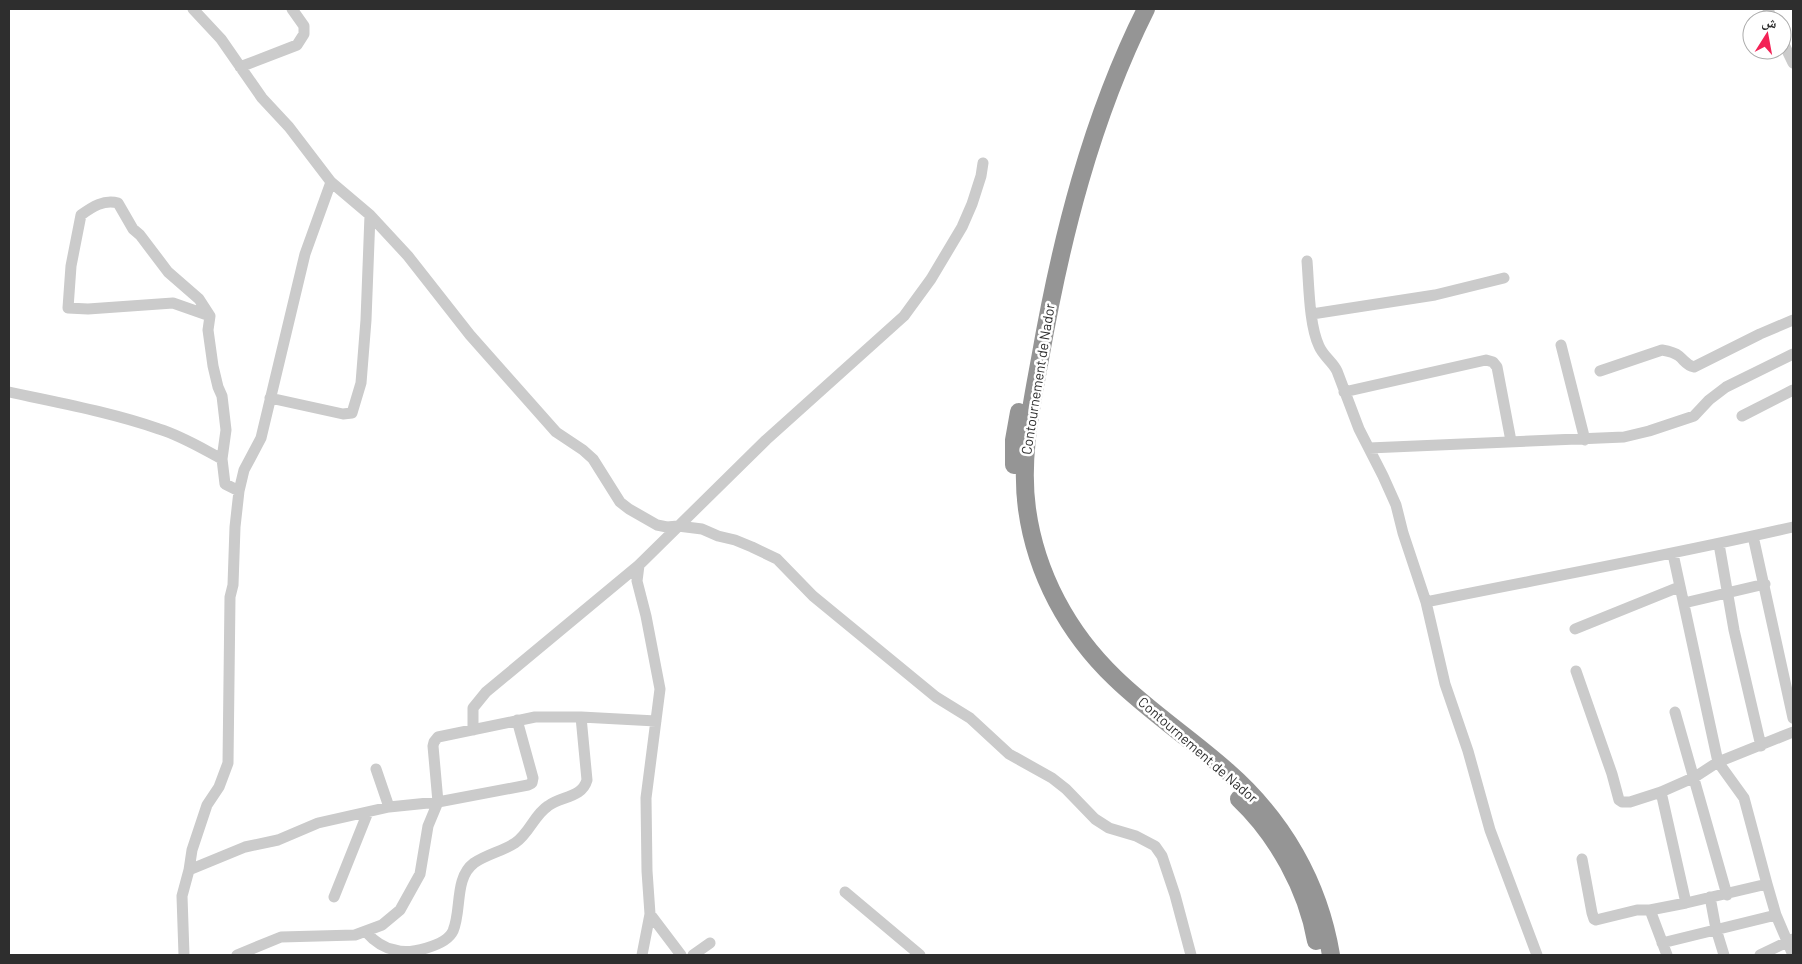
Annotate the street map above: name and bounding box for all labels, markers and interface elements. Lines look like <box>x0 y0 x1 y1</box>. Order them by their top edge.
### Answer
north arrow <box>1742 10 1792 60</box>
text: ش <box>1760 12 1779 33</box>
street label: Contournement de Nador <box>1017 302 1058 456</box>
street label: Contournement de Nador <box>1135 693 1262 806</box>

